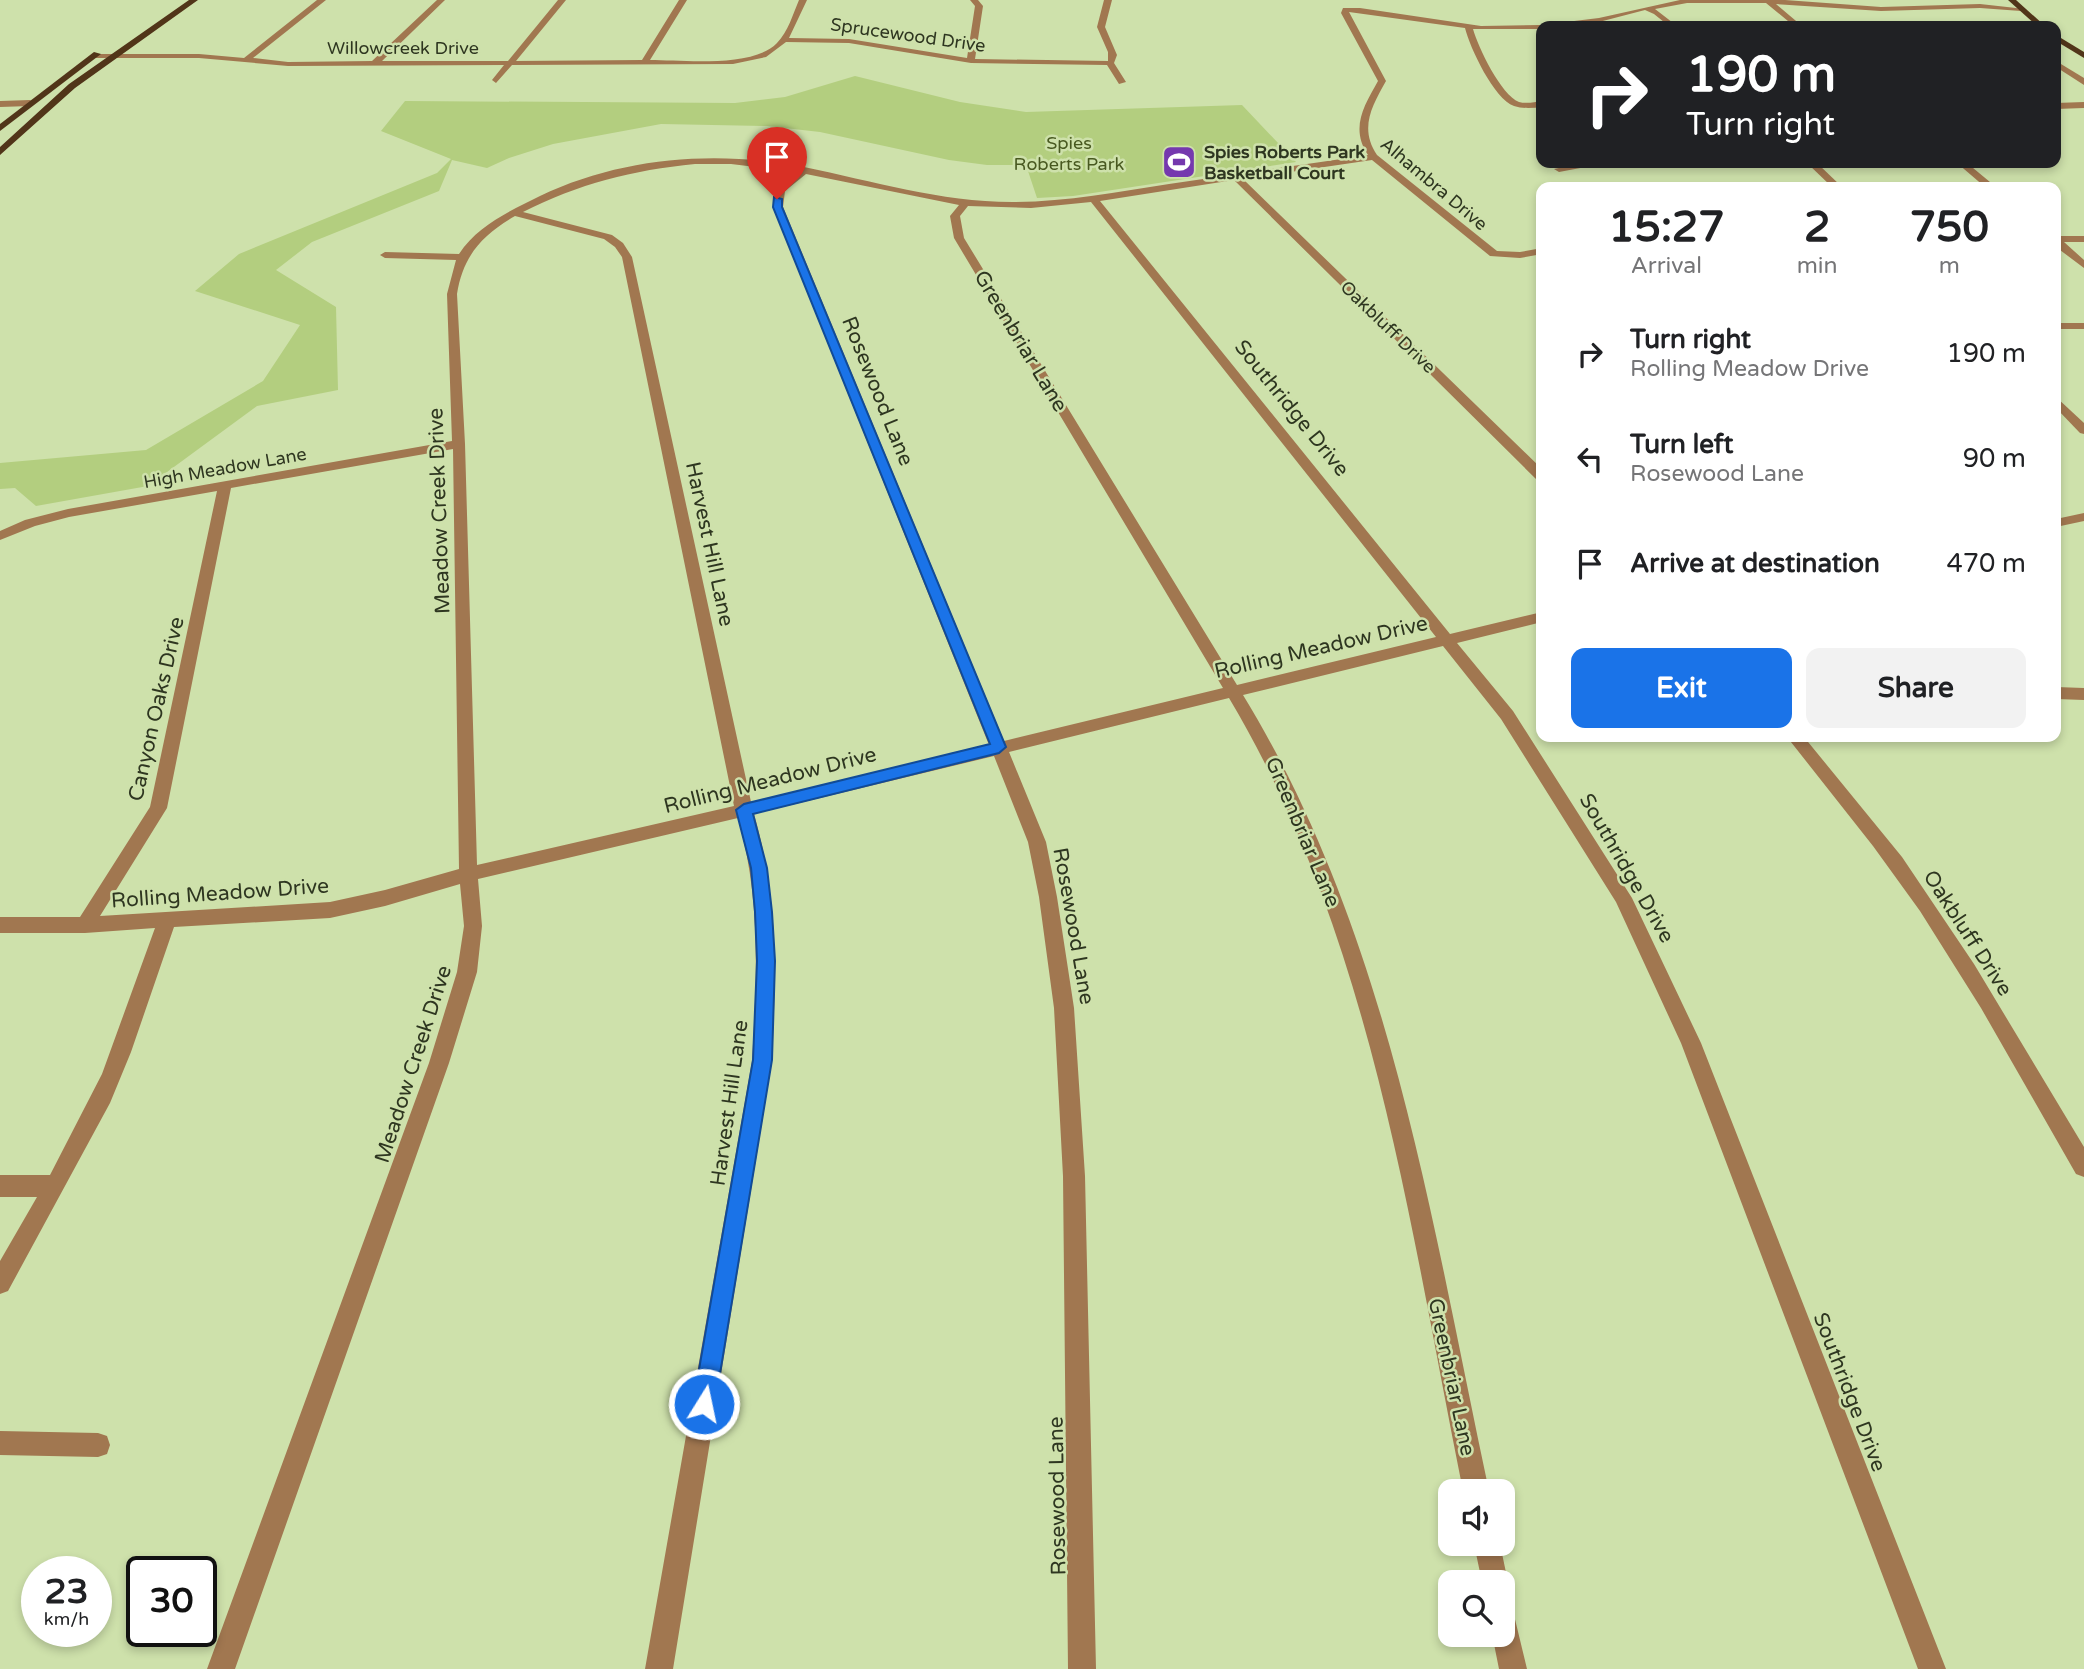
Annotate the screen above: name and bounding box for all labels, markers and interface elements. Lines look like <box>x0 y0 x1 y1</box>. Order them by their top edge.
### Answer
street label: Sprucewood Drive <box>829 13 987 57</box>
street label: Willowcreek Drive <box>327 37 479 59</box>
text: 190 m <box>1686 46 1836 105</box>
icon: right <box>1571 49 1662 140</box>
text: Turn right <box>1686 106 1835 144</box>
pin <box>747 127 807 199</box>
park label: Spies Roberts Park <box>1014 132 1125 175</box>
street label: Alhambra Drive <box>1376 133 1492 235</box>
icon: arrive <box>758 138 796 176</box>
place label: Spies Roberts Park Basketball Court <box>1204 141 1365 184</box>
sports icon: Spies Roberts Park Basketball Court <box>1160 143 1198 181</box>
text: 15:27 <box>1608 202 1725 253</box>
text: 2 <box>1804 202 1830 253</box>
text: 750 <box>1910 202 1989 253</box>
text: Arrival <box>1631 252 1702 280</box>
text: min <box>1797 252 1838 280</box>
text: m <box>1939 252 1960 280</box>
street label: Greenbriar Lane <box>969 266 1073 417</box>
street label: Oakbluff Drive <box>1336 276 1440 378</box>
street label: Rosewood Lane <box>836 313 919 470</box>
text: Turn right <box>1630 324 1751 355</box>
street label: Southridge Drive <box>1229 335 1354 482</box>
icon: right <box>1571 335 1609 373</box>
text: 190 m <box>1946 338 2026 369</box>
text: Rolling Meadow Drive <box>1630 355 1869 383</box>
street label: Meadow Creek Drive <box>423 407 456 614</box>
text: Turn left <box>1630 429 1733 460</box>
icon: left <box>1571 440 1609 478</box>
street label: High Meadow Lane <box>142 443 308 493</box>
text: 90 m <box>1963 443 2026 474</box>
street label: Harvest Hill Lane <box>680 460 739 629</box>
text: Rosewood Lane <box>1630 460 1804 488</box>
icon: arrive <box>1571 545 1609 583</box>
text: Arrive at destination <box>1630 548 1880 579</box>
text: 470 m <box>1946 548 2026 579</box>
street label: Rolling Meadow Drive <box>1212 611 1430 684</box>
street label: Canyon Oaks Drive <box>123 614 190 804</box>
button: Exit <box>1571 648 1792 728</box>
button: Share <box>1806 648 2026 728</box>
street label: Rolling Meadow Drive <box>661 742 879 819</box>
street label: Greenbriar Lane <box>1260 753 1345 911</box>
street label: Southridge Drive <box>1574 789 1679 947</box>
street label: Rosewood Lane <box>1047 846 1100 1007</box>
street label: Oakbluff Drive <box>1918 866 2018 1001</box>
street label: Rolling Meadow Drive <box>110 873 330 914</box>
street label: Meadow Creek Drive <box>370 962 457 1166</box>
street label: Harvest Hill Lane <box>705 1018 754 1188</box>
street label: Greenbriar Lane <box>1423 1296 1480 1458</box>
street label: Southridge Drive <box>1808 1309 1891 1475</box>
position arrow <box>667 1367 741 1441</box>
street label: Rosewood Lane <box>1044 1416 1071 1576</box>
map controls <box>1438 1479 1515 1647</box>
button: sound <box>1438 1479 1515 1556</box>
speed limit sign: 30 <box>126 1556 217 1647</box>
button: search <box>1438 1570 1515 1647</box>
text: 23 <box>45 1571 88 1613</box>
text: km/h <box>44 1608 89 1630</box>

